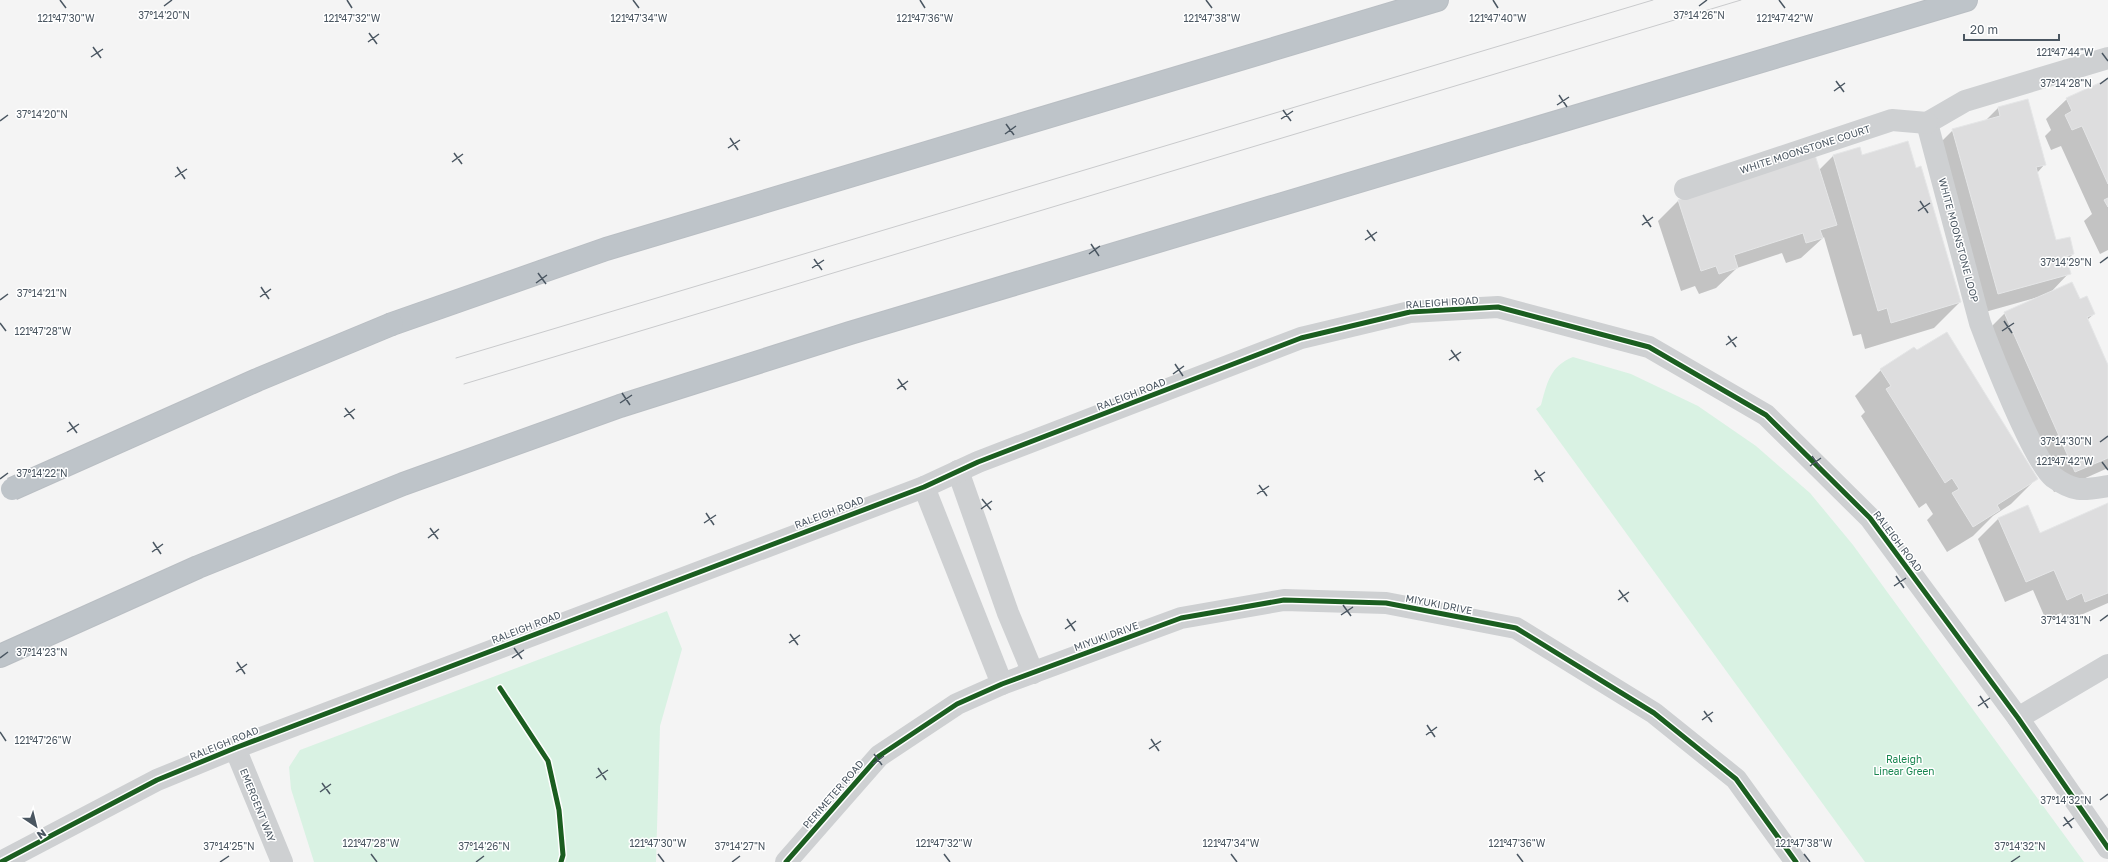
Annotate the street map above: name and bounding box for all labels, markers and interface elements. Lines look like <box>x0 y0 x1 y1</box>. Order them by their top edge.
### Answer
text: 37°14'20"N <box>138 9 190 21</box>
text: 37°14'26"N <box>1673 9 1725 21</box>
text: 121°47'30"W <box>37 12 95 24</box>
text: 121°47'32"W <box>324 12 381 24</box>
text: 121°47'34"W <box>611 12 668 24</box>
text: 121°47'36"W <box>897 12 954 24</box>
text: 121°47'38"W <box>1184 12 1241 24</box>
text: 121°47'40"W <box>1469 12 1527 24</box>
text: 121°47'42"W <box>1757 12 1814 24</box>
scale bar <box>1964 16 2059 42</box>
text: 20 m <box>1970 22 1998 37</box>
text: 121°47'44"W <box>2036 46 2094 58</box>
text: 37°14'28"N <box>2040 77 2092 89</box>
text: 37°14'20"N <box>16 108 68 120</box>
street label: WHITE MOONSTONE COURT <box>1738 122 1872 176</box>
street label: WHITE MOONSTONE LOOP <box>1937 176 1982 304</box>
text: 37°14'29"N <box>2040 256 2092 268</box>
text: 37°14'21"N <box>17 287 67 299</box>
street label: RALEIGH ROAD <box>1405 293 1479 311</box>
text: 121°47'28"W <box>15 325 72 337</box>
street label: RALEIGH ROAD <box>1095 375 1167 413</box>
text: 37°14'30"N <box>2040 435 2092 447</box>
text: 121°47'42"W <box>2037 455 2094 467</box>
text: 37°14'22"N <box>16 467 68 479</box>
street label: RALEIGH ROAD <box>793 493 865 531</box>
street label: RALEIGH ROAD <box>1871 508 1925 574</box>
street label: MIYUKI DRIVE <box>1405 592 1473 616</box>
street label: RALEIGH ROAD <box>490 608 562 646</box>
text: 37°14'31"N <box>2041 614 2091 626</box>
street label: MIYUKI DRIVE <box>1072 619 1140 653</box>
text: 37°14'23"N <box>16 646 68 658</box>
street label: RALEIGH ROAD <box>188 724 260 762</box>
text: 121°47'26"W <box>15 734 72 746</box>
park label: Raleigh Linear Green <box>1874 753 1934 777</box>
street label: PERIMETER ROAD <box>800 757 866 831</box>
street label: EMERGENT WAY <box>238 767 278 844</box>
text: 37°14'32"N <box>2040 794 2092 806</box>
north arrow <box>16 806 56 846</box>
text: N <box>35 827 49 842</box>
text: 121°47'28"W <box>343 837 400 849</box>
text: 121°47'30"W <box>629 837 687 849</box>
text: 121°47'32"W <box>916 837 973 849</box>
text: 121°47'34"W <box>1203 837 1260 849</box>
text: 121°47'36"W <box>1489 837 1546 849</box>
text: 121°47'38"W <box>1776 837 1833 849</box>
text: 37°14'25"N <box>203 840 255 852</box>
text: 37°14'26"N <box>458 840 510 852</box>
text: 37°14'27"N <box>715 840 765 852</box>
text: 37°14'32"N <box>1994 840 2046 852</box>

